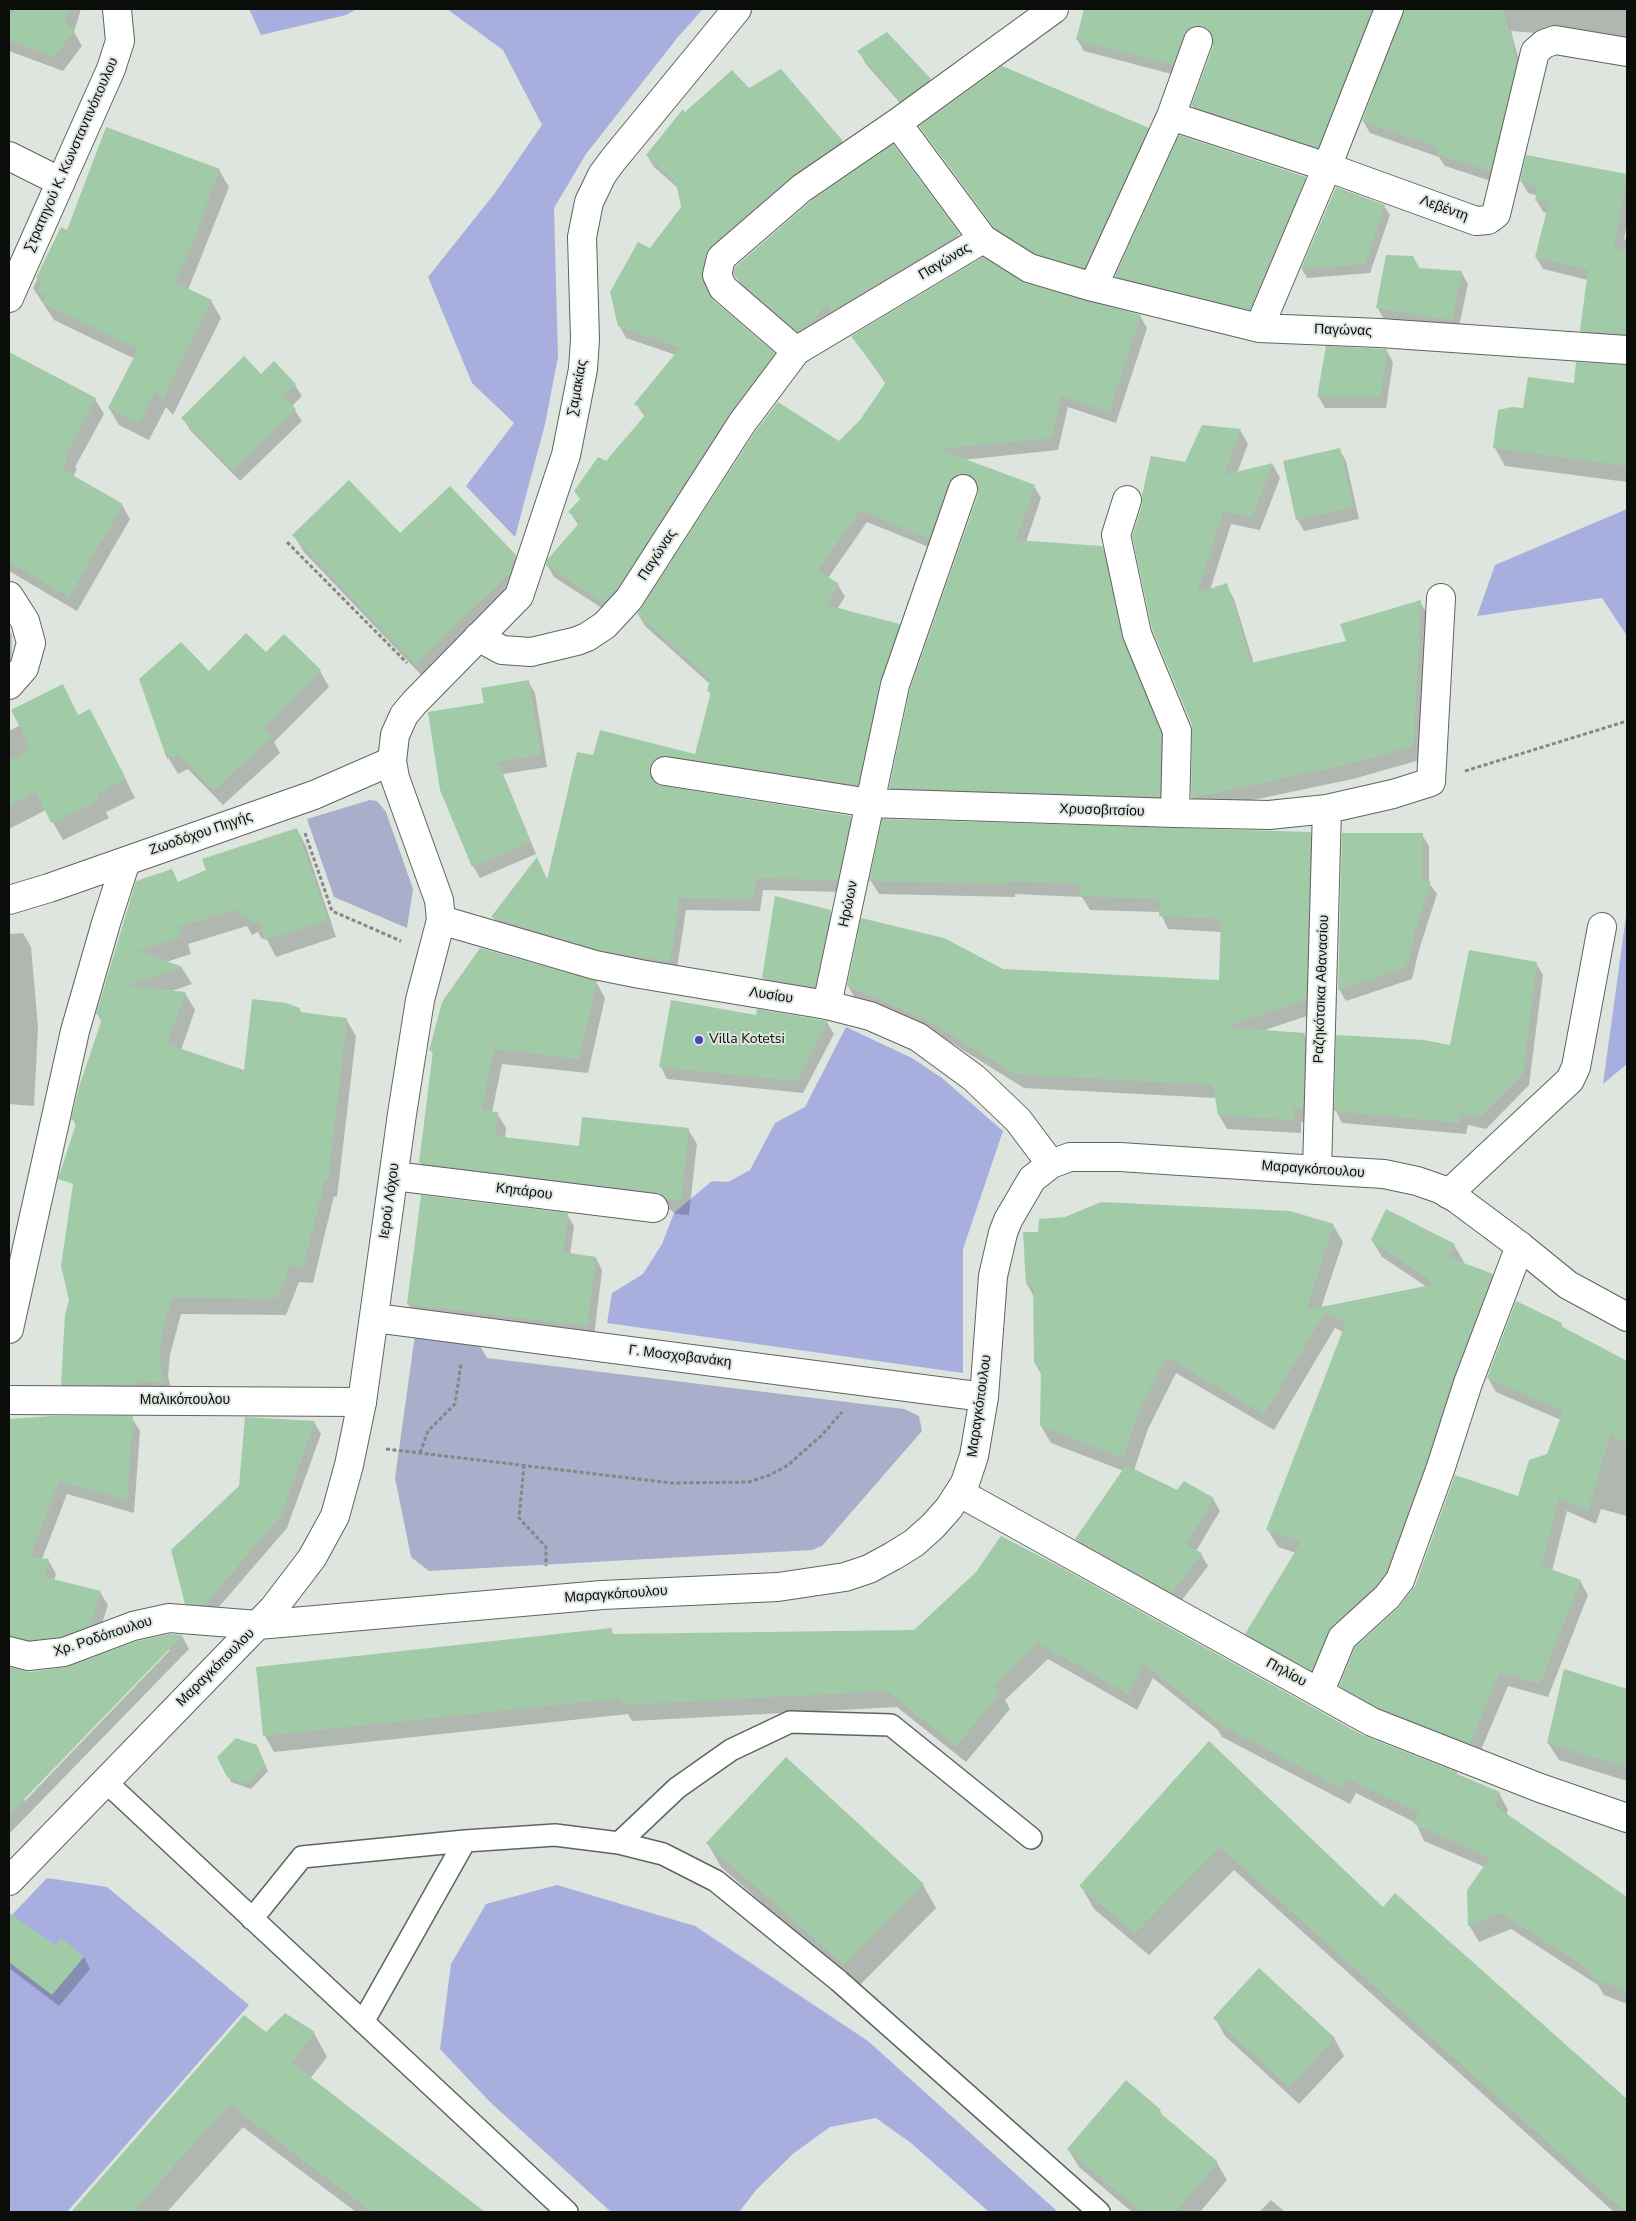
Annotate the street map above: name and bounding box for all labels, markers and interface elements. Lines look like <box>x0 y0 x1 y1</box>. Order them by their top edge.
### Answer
street label: Στρατηγού Κ. Κωνσταντινόπουλου <box>21 55 123 255</box>
street label: Λεβέντη <box>1418 193 1470 225</box>
street label: Παγώνας <box>916 240 974 284</box>
street label: Παγώνας <box>1314 322 1372 340</box>
street label: Σαμακίας <box>565 358 591 418</box>
street label: Παγώνας <box>635 526 681 584</box>
street label: Χρυσοβιτσίου <box>1059 801 1145 821</box>
street label: Ζωοδόχου Πηγής <box>147 808 255 860</box>
street label: Ηρώων <box>836 879 862 929</box>
street label: Ραζηκότσικα Αθανασίου <box>1311 914 1333 1064</box>
street label: Λυσίου <box>748 984 794 1008</box>
place label: Villa Kotetsi <box>709 1032 785 1048</box>
marker: Villa Kotetsi <box>693 1034 705 1046</box>
street label: Μαραγκόπουλου <box>1261 1158 1365 1182</box>
street label: Ιερού Λόχου <box>376 1162 404 1240</box>
street label: Κηπάρου <box>495 1180 553 1204</box>
street label: Γ. Μοσχοβανάκη <box>628 1342 732 1372</box>
street label: Μαραγκόπουλου <box>964 1354 996 1458</box>
street label: Μαλικόπουλου <box>140 1393 230 1409</box>
street label: Μαραγκόπουλου <box>564 1583 668 1607</box>
street label: Χρ. Ροδόπουλου <box>52 1613 154 1661</box>
street label: Μαραγκόπουλου <box>174 1626 258 1710</box>
street label: Πηλίου <box>1263 1655 1309 1691</box>

